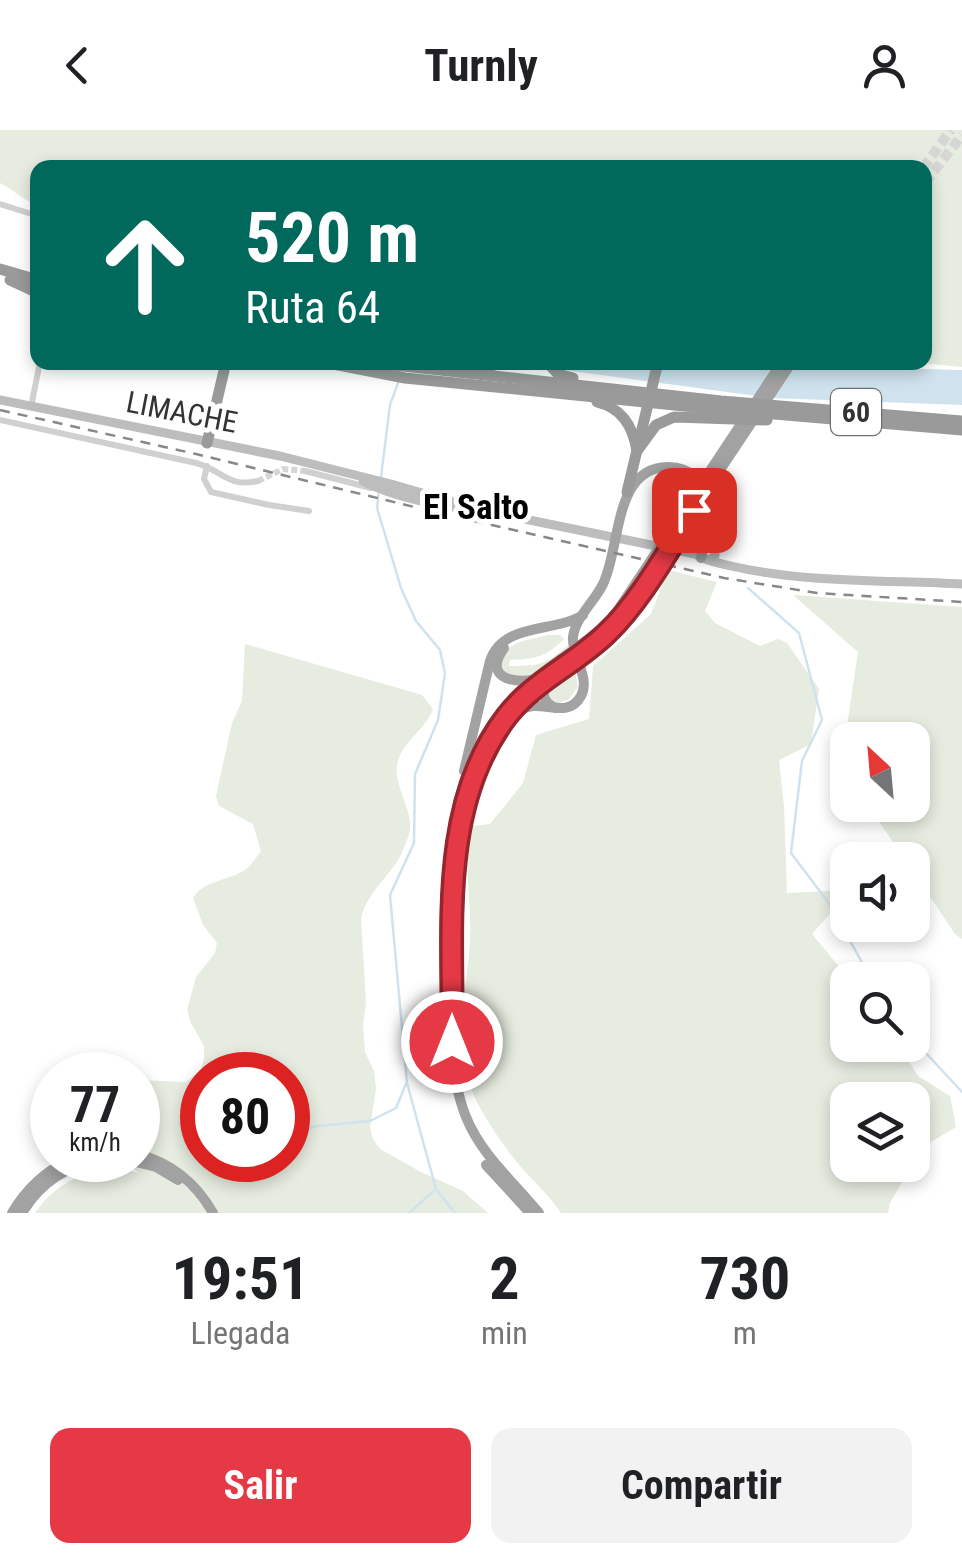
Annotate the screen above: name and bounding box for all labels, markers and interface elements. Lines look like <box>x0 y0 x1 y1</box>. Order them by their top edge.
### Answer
icon: back <box>50 38 105 93</box>
icon: person <box>857 38 912 93</box>
text: Turnly <box>424 39 538 92</box>
text: 520 m <box>245 197 419 279</box>
icon: ahead <box>80 200 210 330</box>
text: Ruta 64 <box>245 281 380 334</box>
street label: LIMACHE <box>124 384 240 440</box>
road number: 60 <box>831 389 881 435</box>
pin <box>652 468 737 553</box>
icon: arrive <box>667 483 722 538</box>
district label: El Salto <box>423 487 529 528</box>
north arrow <box>830 722 930 822</box>
map controls <box>830 722 930 1182</box>
button: sound <box>830 842 930 942</box>
button: search <box>830 962 930 1062</box>
position arrow <box>400 990 504 1094</box>
speed limit sign: 80 <box>180 1052 310 1182</box>
text: 77 <box>70 1076 120 1134</box>
button: layers <box>830 1082 930 1182</box>
text: km/h <box>69 1128 121 1157</box>
text: 19:51 <box>172 1243 309 1314</box>
text: 2 <box>489 1243 520 1314</box>
text: 730 <box>699 1243 790 1314</box>
text: Llegada <box>191 1314 290 1352</box>
text: min <box>481 1314 528 1352</box>
text: m <box>733 1314 757 1352</box>
button: Salir <box>50 1428 471 1543</box>
button: Compartir <box>491 1428 912 1543</box>

